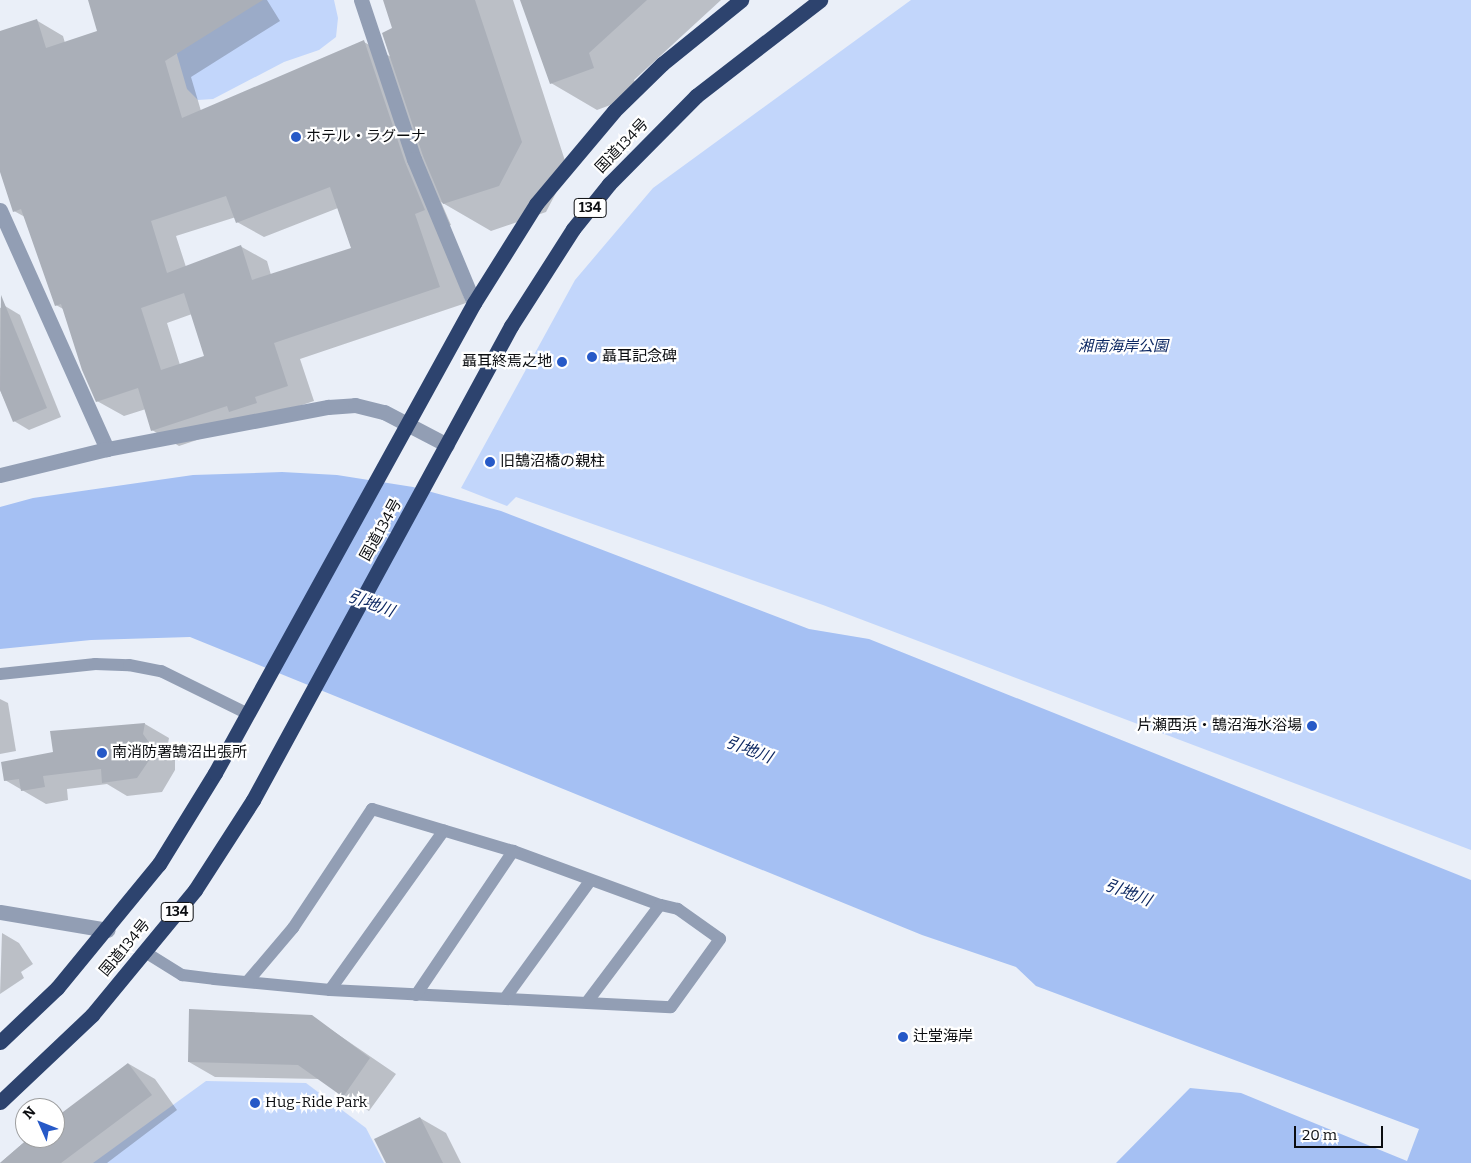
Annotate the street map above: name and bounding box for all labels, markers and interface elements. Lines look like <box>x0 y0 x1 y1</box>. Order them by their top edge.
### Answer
street label: 国道134号 <box>592 115 652 177</box>
place label: ホテル・ラグーナ <box>306 128 426 146</box>
marker: ホテル・ラグーナ <box>290 131 302 143</box>
road number: 134 <box>572 197 608 220</box>
park label: 湘南海岸公園 <box>1078 338 1168 356</box>
place label: 聶耳記念碑 <box>602 348 677 366</box>
marker: 聶耳記念碑 <box>586 351 598 363</box>
place label: 聶耳終焉之地 <box>462 353 552 371</box>
marker: 聶耳終焉之地 <box>556 356 568 368</box>
place label: 旧鵠沼橋の親柱 <box>500 453 605 471</box>
marker: 旧鵠沼橋の親柱 <box>484 456 496 468</box>
street label: 国道134号 <box>357 496 405 564</box>
water label: 引地川 <box>345 587 397 621</box>
place label: 片瀬西浜・鵠沼海水浴場 <box>1137 717 1302 735</box>
marker: 片瀬西浜・鵠沼海水浴場 <box>1306 720 1318 732</box>
water label: 引地川 <box>723 732 775 768</box>
place label: 南消防署鵠沼出張所 <box>112 744 247 762</box>
marker: 南消防署鵠沼出張所 <box>96 747 108 759</box>
water label: 引地川 <box>1102 875 1154 911</box>
road number: 134 <box>160 900 194 924</box>
street label: 国道134号 <box>96 916 154 980</box>
place label: 辻堂海岸 <box>913 1028 973 1046</box>
marker: 辻堂海岸 <box>897 1031 909 1043</box>
place label: Hug-Ride Park <box>265 1094 367 1112</box>
marker: Hug-Ride Park <box>249 1097 261 1109</box>
north arrow <box>15 1098 65 1148</box>
text: N <box>20 1103 39 1123</box>
scale bar <box>1296 1116 1385 1148</box>
text: 20 m <box>1302 1126 1337 1144</box>

